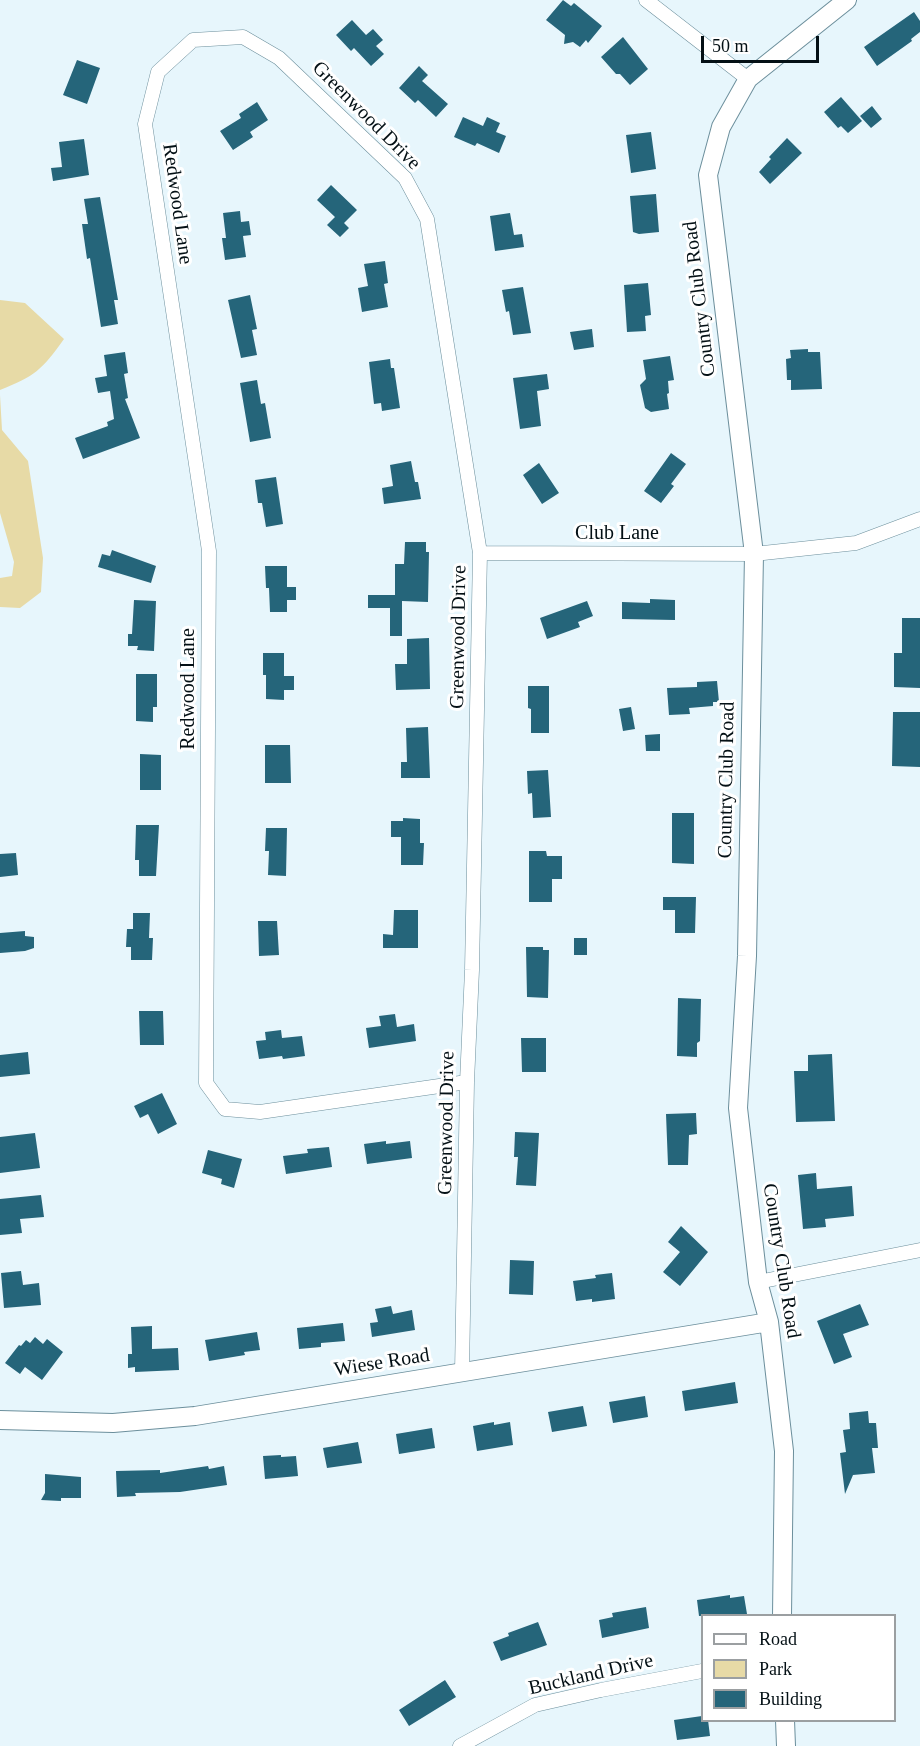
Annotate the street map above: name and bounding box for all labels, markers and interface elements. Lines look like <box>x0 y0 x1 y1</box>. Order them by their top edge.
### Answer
scale bar <box>704 24 822 62</box>
text: 50 m <box>712 36 749 56</box>
street label: Greenwood Drive <box>307 57 425 175</box>
street label: Redwood Lane <box>157 142 197 266</box>
street label: Country Club Road <box>679 220 721 378</box>
street label: Club Lane <box>575 522 659 546</box>
street label: Greenwood Drive <box>446 565 472 709</box>
street label: Redwood Lane <box>177 628 201 750</box>
street label: Country Club Road <box>714 701 740 859</box>
street label: Greenwood Drive <box>434 1051 460 1195</box>
street label: Country Club Road <box>757 1182 805 1340</box>
street label: Wiese Road <box>333 1344 431 1382</box>
legend <box>701 1614 896 1722</box>
text: Road <box>759 1629 797 1649</box>
street label: Buckland Drive <box>526 1649 656 1701</box>
text: Park <box>759 1659 792 1679</box>
text: Building <box>759 1689 822 1709</box>

